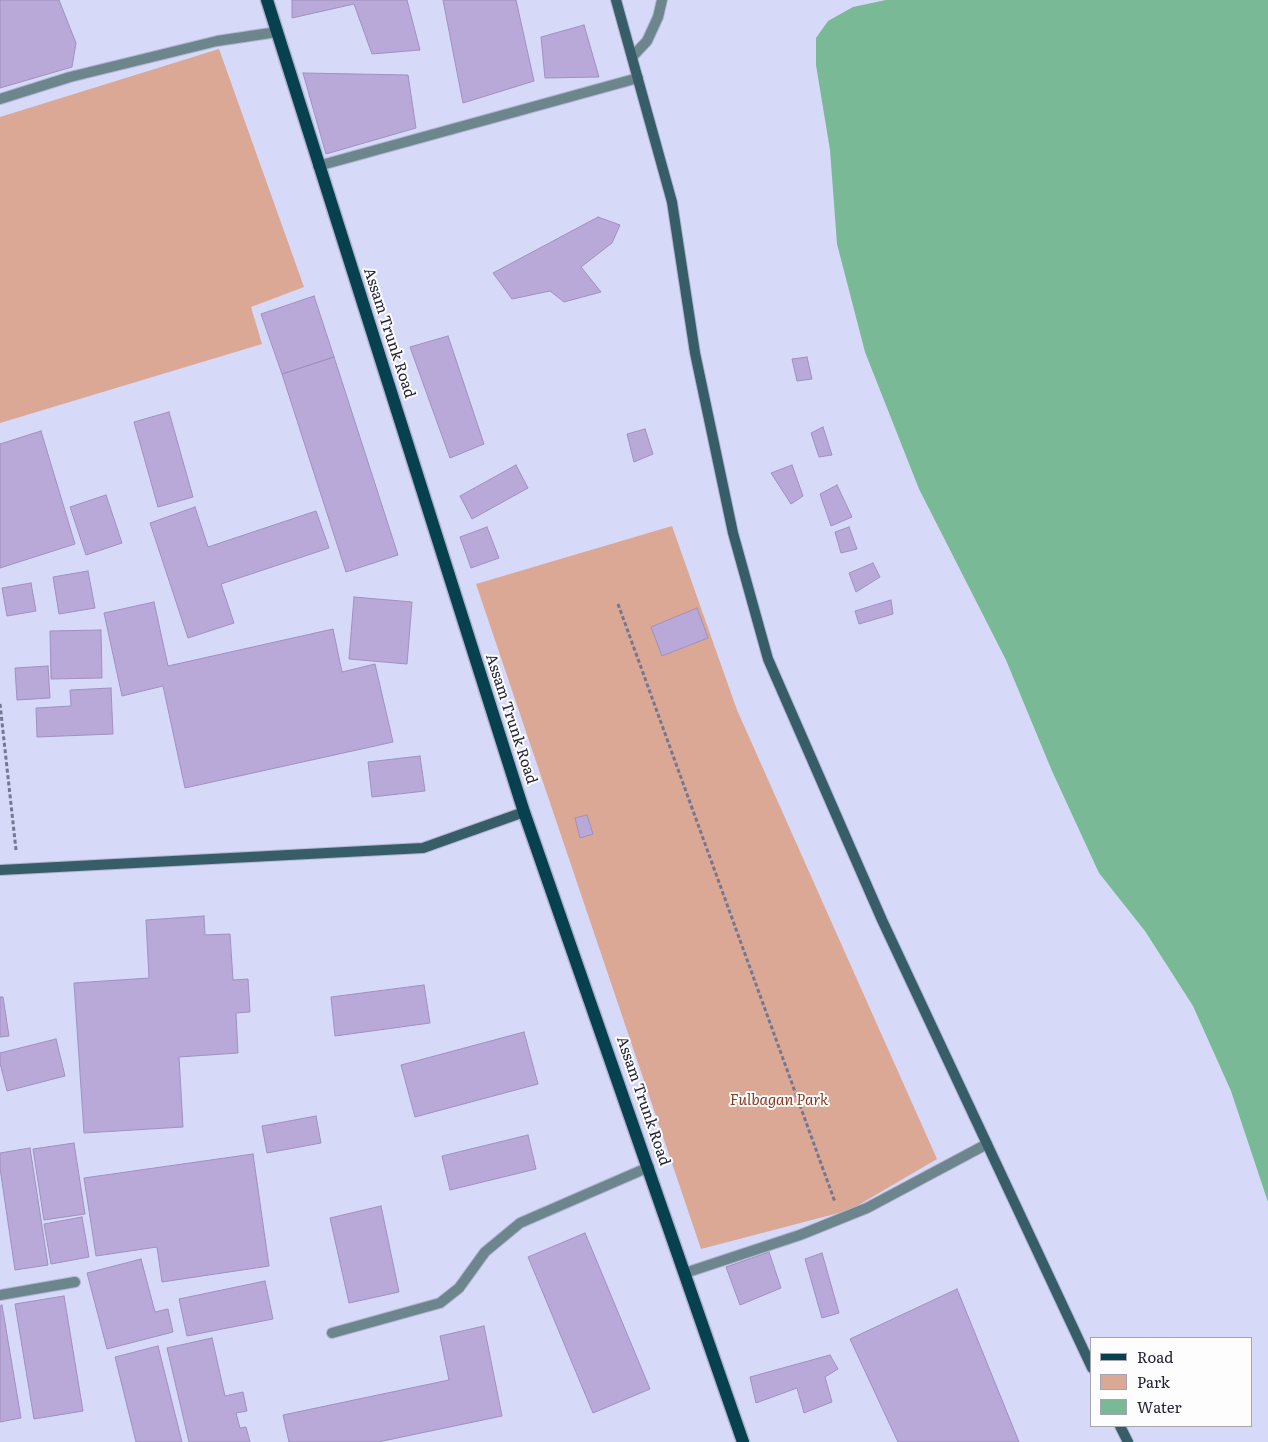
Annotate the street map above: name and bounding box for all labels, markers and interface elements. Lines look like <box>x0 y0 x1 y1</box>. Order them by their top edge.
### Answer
street label: Assam Trunk Road <box>359 266 419 400</box>
street label: Assam Trunk Road <box>481 652 541 786</box>
street label: Assam Trunk Road <box>612 1034 674 1168</box>
park label: Fulbagan Park <box>730 1092 828 1110</box>
legend <box>1090 1337 1253 1427</box>
text: Road <box>1137 1345 1173 1368</box>
text: Park <box>1137 1370 1170 1393</box>
text: Water <box>1137 1395 1182 1418</box>

